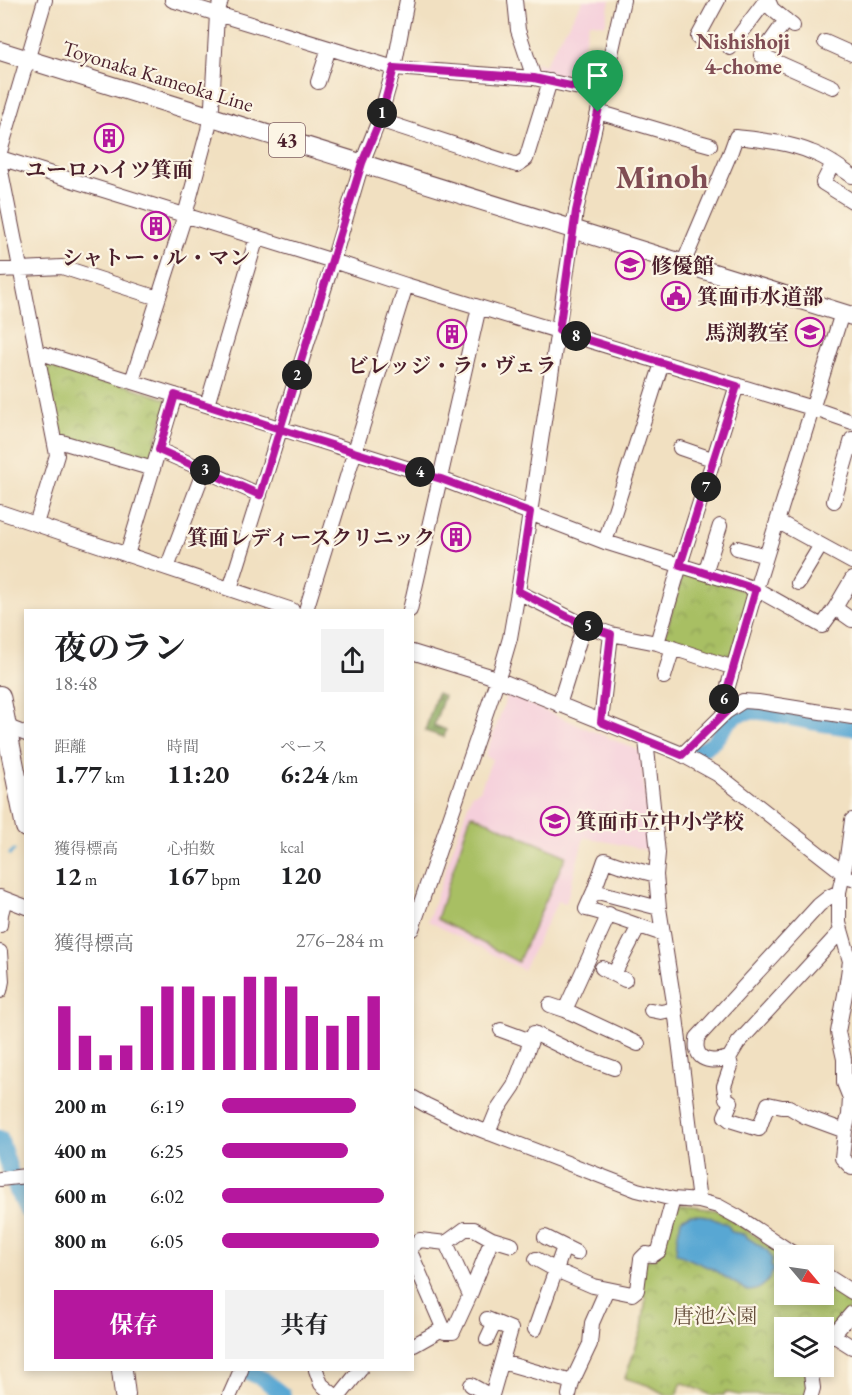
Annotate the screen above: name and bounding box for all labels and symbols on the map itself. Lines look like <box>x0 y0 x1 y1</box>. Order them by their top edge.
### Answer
district label: Nishishoji 4-chome <box>696 27 791 81</box>
street label: Toyonaka Kameoka Line <box>59 34 257 118</box>
pin <box>572 50 623 112</box>
pin: 1 <box>367 98 397 128</box>
building icon: ユーロハイツ箕面 <box>93 122 125 154</box>
road number: 43 <box>269 123 305 157</box>
district label: Minoh <box>615 155 709 198</box>
place label: ユーロハイツ箕面 <box>25 156 193 183</box>
building icon: シャトー・ル・マン <box>140 210 172 242</box>
place label: シャトー・ル・マン <box>62 244 250 271</box>
school or university icon: 修優館 <box>614 249 646 281</box>
place label: 修優館 <box>651 252 714 279</box>
public building icon: 箕面市水道部 <box>660 280 692 312</box>
place label: 箕面市水道部 <box>697 283 823 310</box>
school or university icon: 馬渕教室 <box>794 316 826 348</box>
building icon: ビレッジ・ラ・ヴェラ <box>436 318 468 350</box>
place label: 馬渕教室 <box>705 319 789 346</box>
pin: 8 <box>561 321 591 351</box>
place label: ビレッジ・ラ・ヴェラ <box>348 352 556 379</box>
pin: 2 <box>282 360 312 390</box>
pin: 3 <box>190 455 220 485</box>
pin: 4 <box>405 457 435 487</box>
pin: 7 <box>691 472 721 502</box>
building icon: 箕面レディースクリニック <box>440 521 472 553</box>
place label: 箕面レディースクリニック <box>187 524 435 551</box>
pin: 5 <box>573 611 603 641</box>
pin: 6 <box>709 684 739 714</box>
school or university icon: 箕面市立中小学校 <box>539 805 571 837</box>
place label: 箕面市立中小学校 <box>576 808 744 835</box>
north arrow <box>774 1245 834 1305</box>
park label: 唐池公園 <box>673 1302 757 1329</box>

